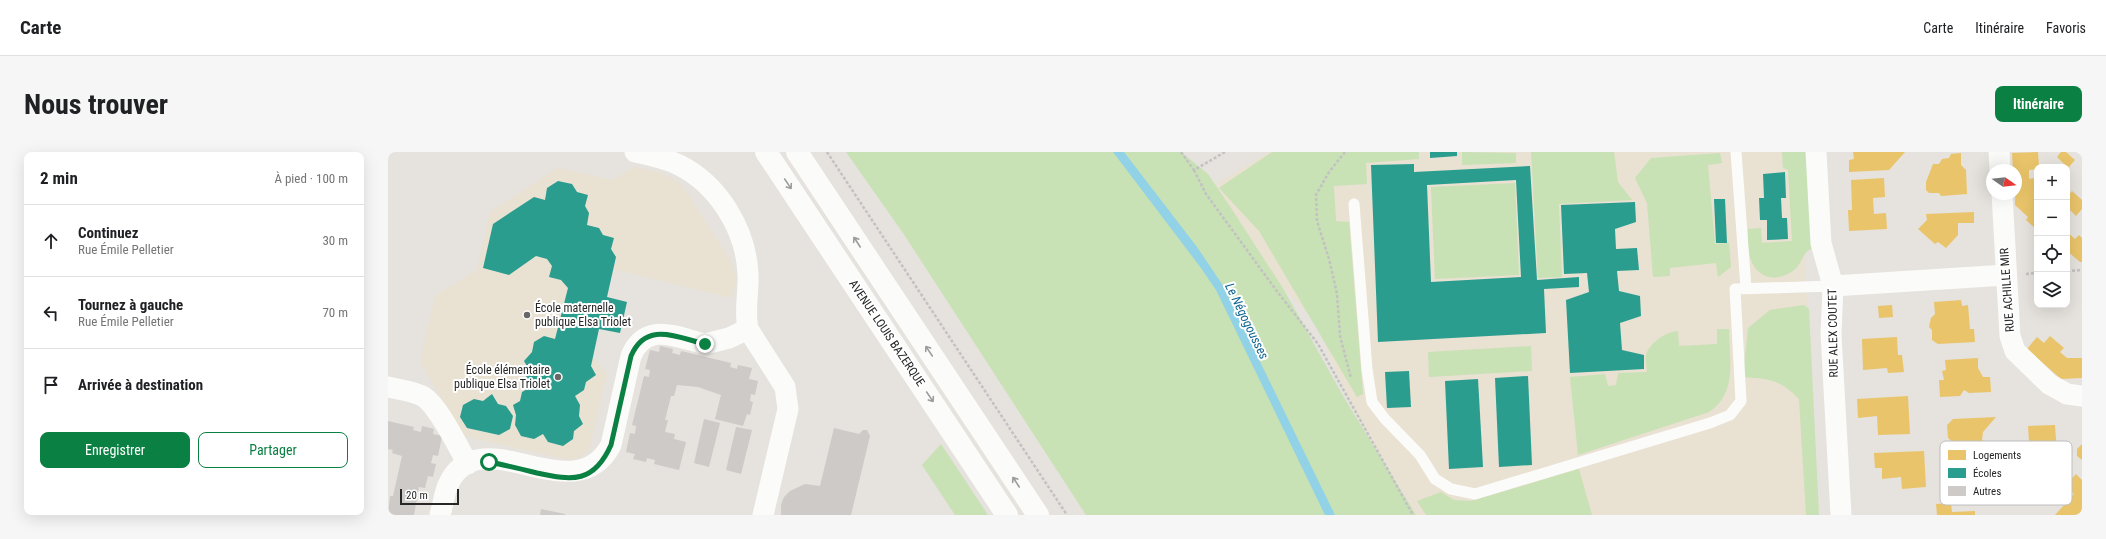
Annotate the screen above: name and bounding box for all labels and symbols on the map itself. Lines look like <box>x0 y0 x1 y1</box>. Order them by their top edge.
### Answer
north arrow <box>1986 164 2022 200</box>
one-way arrow <box>784 179 792 190</box>
one-way arrow <box>853 237 861 248</box>
street label: RUE ACHILLE MIR <box>1997 247 2017 333</box>
street label: AVENUE LOUIS BAZERQUE <box>846 277 928 389</box>
water label: Le Négogousses <box>1222 280 1272 362</box>
street label: RUE ALEX COUTET <box>1825 288 1841 378</box>
place label: École maternelle publique Elsa Triolet <box>535 300 631 329</box>
marker: École maternelle publique Elsa Triolet <box>522 310 532 320</box>
route end <box>696 335 714 353</box>
one-way arrow <box>925 346 933 357</box>
place label: École élémentaire publique Elsa Triolet <box>454 362 550 391</box>
marker: École élémentaire publique Elsa Triolet <box>553 372 563 382</box>
one-way arrow <box>926 391 934 402</box>
legend <box>1940 441 2072 505</box>
text: Logements <box>1973 449 2021 462</box>
route start <box>480 453 498 471</box>
text: Écoles <box>1973 467 2002 480</box>
one-way arrow <box>1012 477 1020 488</box>
text: Autres <box>1973 485 2001 498</box>
scale bar <box>400 487 459 506</box>

